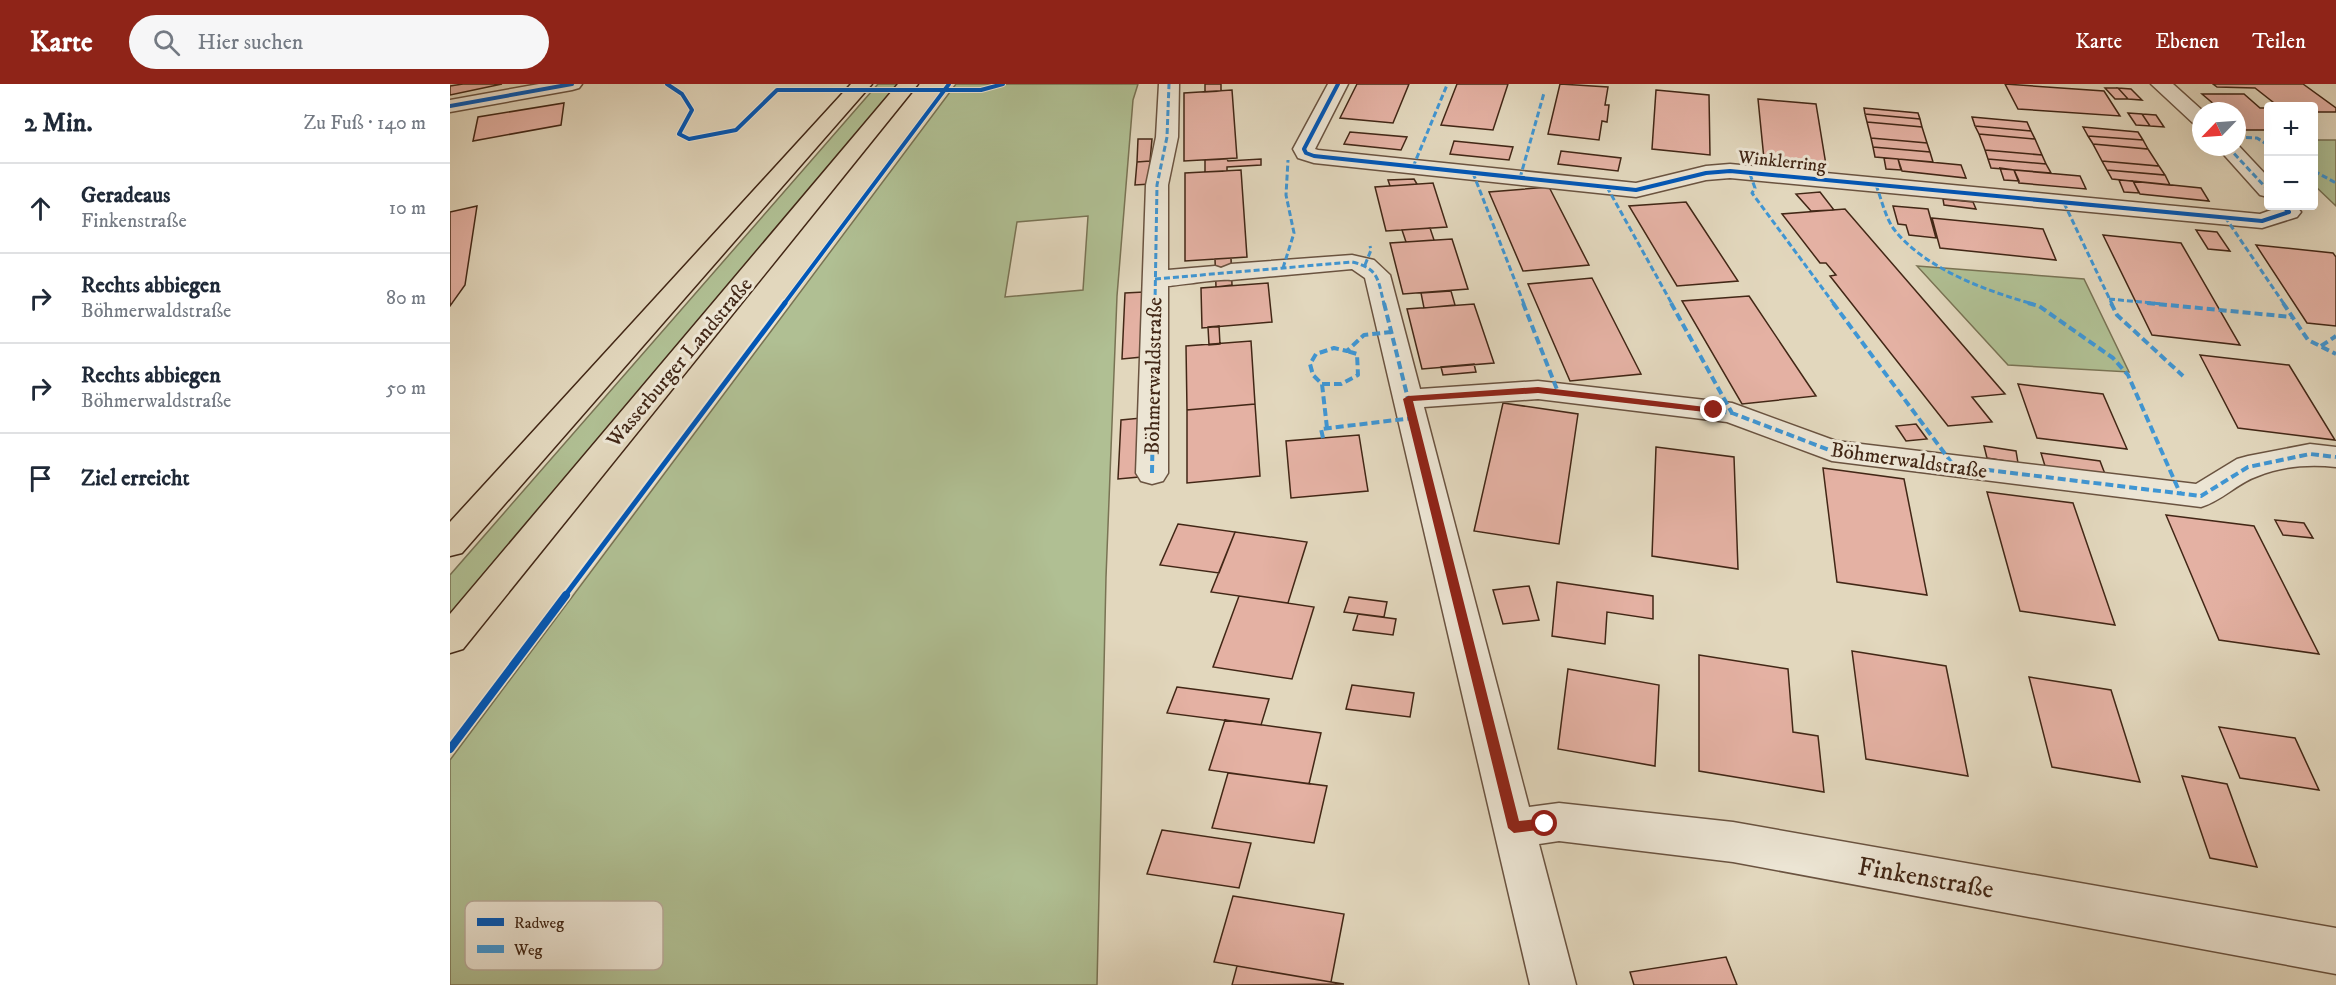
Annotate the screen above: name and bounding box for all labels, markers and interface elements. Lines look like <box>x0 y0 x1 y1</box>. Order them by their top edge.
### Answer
search box <box>129 15 549 69</box>
text: Karte <box>30 25 93 60</box>
icon: search <box>150 26 183 59</box>
text: Hier suchen <box>198 29 303 56</box>
text: Karte <box>2075 29 2122 55</box>
text: Ebenen <box>2155 29 2219 55</box>
text: Teilen <box>2252 29 2306 55</box>
north arrow <box>2192 102 2246 156</box>
map controls <box>2264 102 2318 210</box>
button: + <box>2264 102 2318 156</box>
text: 2 Min. <box>24 107 93 140</box>
text: Zu Fuß · 140 m <box>303 111 426 136</box>
street label: Winklerring <box>1736 146 1827 178</box>
button: − <box>2264 156 2318 210</box>
text: Geradeaus <box>81 182 170 209</box>
icon: ahead <box>24 192 57 225</box>
text: 10 m <box>389 196 426 221</box>
text: Finkenstraße <box>81 209 187 234</box>
text: Rechts abbiegen <box>81 272 221 299</box>
street label: Wasserburger Landstraße <box>600 272 759 454</box>
icon: right <box>24 282 57 315</box>
text: 80 m <box>386 286 426 311</box>
street label: Böhmerwaldstraße <box>1140 297 1168 455</box>
text: Böhmerwaldstraße <box>81 299 231 324</box>
text: Rechts abbiegen <box>81 362 221 389</box>
icon: right <box>24 372 57 405</box>
text: 50 m <box>386 376 426 401</box>
text: Böhmerwaldstraße <box>81 389 231 414</box>
route end <box>1700 396 1726 422</box>
street label: Böhmerwaldstraße <box>1829 437 1989 485</box>
icon: arrive <box>24 462 57 495</box>
text: Ziel erreicht <box>81 465 189 492</box>
route start <box>1531 810 1557 836</box>
street label: Finkenstraße <box>1855 850 1996 907</box>
legend <box>465 901 663 970</box>
text: Radweg <box>514 913 564 933</box>
text: Weg <box>513 940 543 960</box>

